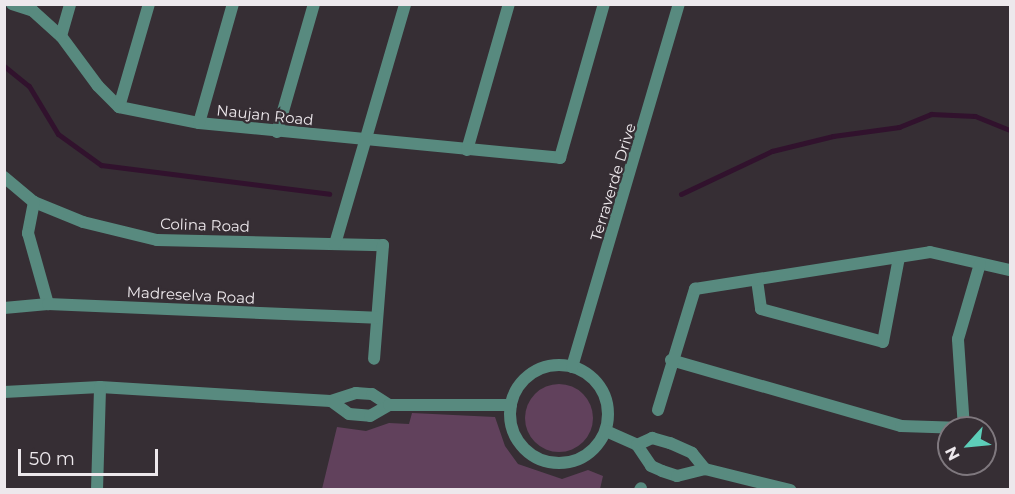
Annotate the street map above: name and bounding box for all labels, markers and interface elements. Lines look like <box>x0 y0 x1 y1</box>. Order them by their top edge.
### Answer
street label: Naujan Road <box>216 101 314 129</box>
street label: Terraverde Drive <box>587 121 639 243</box>
street label: Colina Road <box>160 214 250 236</box>
street label: Madreselva Road <box>126 283 256 307</box>
north arrow <box>937 416 997 476</box>
scale bar <box>21 437 160 475</box>
text: N <box>941 443 964 464</box>
text: 50 m <box>29 448 75 470</box>

